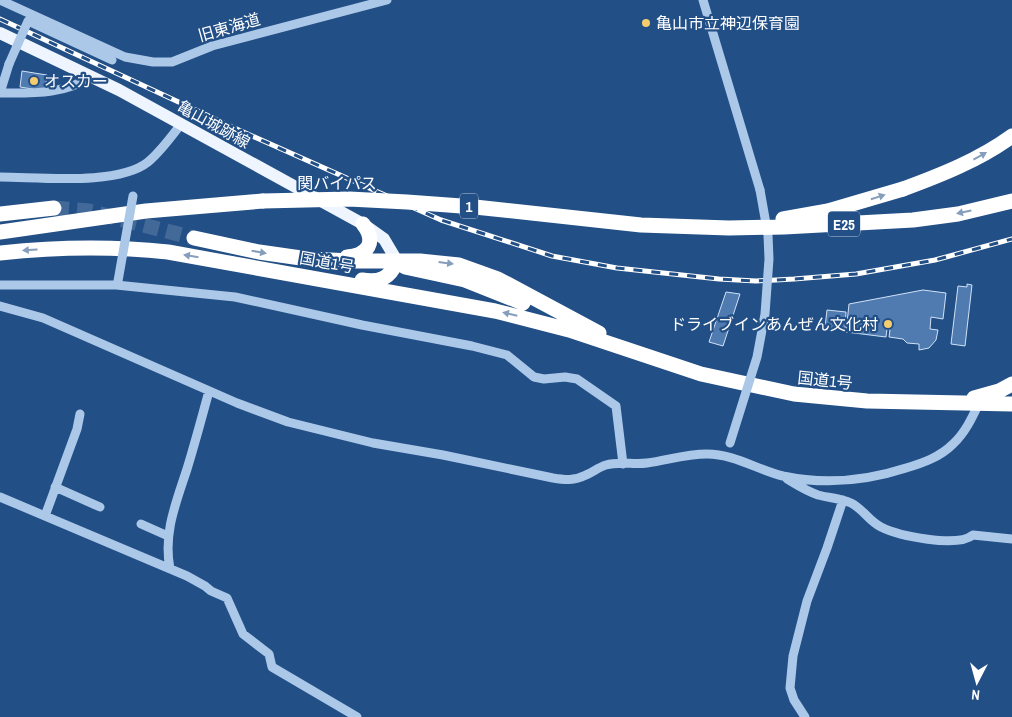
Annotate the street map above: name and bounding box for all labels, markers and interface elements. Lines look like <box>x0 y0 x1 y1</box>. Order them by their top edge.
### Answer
street label: 旧東海道 <box>195 8 263 46</box>
place label: 亀山市立神辺保育園 <box>656 12 800 34</box>
marker: 亀山市立神辺保育園 <box>640 17 652 29</box>
place label: オスカー <box>44 70 108 92</box>
marker: オスカー <box>28 75 40 87</box>
street label: 亀山城跡線 <box>174 95 254 153</box>
one-way arrow <box>973 152 987 160</box>
street label: 関バイパス <box>297 172 377 194</box>
one-way arrow <box>871 193 886 201</box>
road number: 1 <box>460 194 478 218</box>
one-way arrow <box>957 208 972 216</box>
road number: E25 <box>828 212 860 236</box>
street label: 国道1号 <box>298 246 356 278</box>
one-way arrow <box>21 247 37 255</box>
one-way arrow <box>251 249 267 257</box>
one-way arrow <box>183 251 199 259</box>
one-way arrow <box>438 259 454 267</box>
one-way arrow <box>503 310 518 318</box>
place label: ドライブインあんぜん文化村 <box>670 313 878 335</box>
marker: ドライブインあんぜん文化村 <box>882 318 894 330</box>
street label: 国道1号 <box>796 366 854 394</box>
north arrow <box>952 657 1002 707</box>
text: N <box>971 686 981 704</box>

